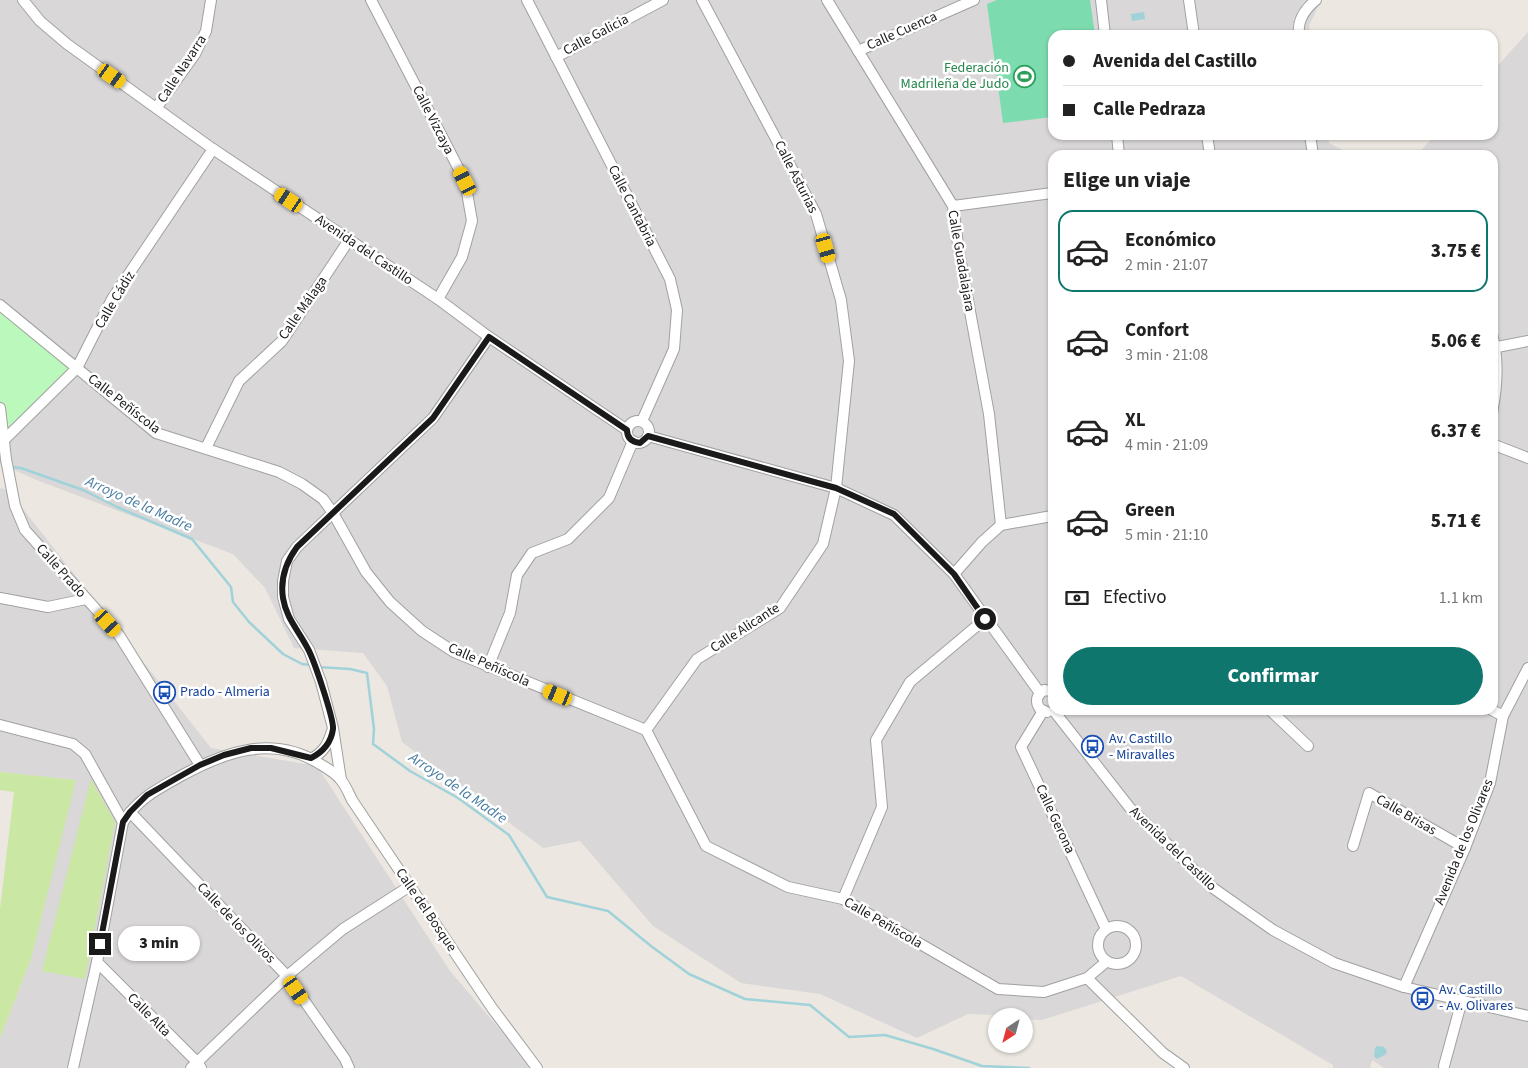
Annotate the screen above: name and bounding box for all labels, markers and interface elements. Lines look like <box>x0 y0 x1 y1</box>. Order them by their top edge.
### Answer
street label: Calle Cuenca <box>864 7 940 55</box>
street label: Calle Galicia <box>560 9 632 61</box>
street label: Calle Navarra <box>152 31 212 107</box>
text: Avenida del Castillo <box>1093 48 1257 75</box>
place label: Federación Madrileña de Judo <box>900 58 1009 94</box>
car <box>95 61 128 91</box>
sports icon: Federación Madrileña de Judo <box>1013 64 1037 88</box>
street label: Calle Vizcaya <box>407 82 459 158</box>
text: Calle Pedraza <box>1093 96 1206 123</box>
street label: Calle Asturias <box>769 137 823 217</box>
street label: Calle Cantabria <box>603 162 661 250</box>
car <box>451 164 478 198</box>
text: Elige un viaje <box>1063 164 1191 196</box>
car <box>272 185 305 215</box>
street label: Calle Guadalajara <box>942 209 980 313</box>
street label: Avenida del Castillo <box>311 210 417 290</box>
text: Económico <box>1125 227 1216 254</box>
icon: car <box>1065 229 1110 274</box>
car <box>814 232 837 264</box>
text: 3.75 € <box>1431 238 1481 265</box>
text: 2 min · 21:07 <box>1125 254 1208 276</box>
street label: Calle Cádiz <box>90 267 140 333</box>
street label: Calle Málaga <box>274 272 332 344</box>
text: Confort <box>1125 317 1189 344</box>
icon: car <box>1065 319 1110 364</box>
text: 5.06 € <box>1431 328 1481 355</box>
text: 3 min · 21:08 <box>1125 344 1208 366</box>
street label: Calle Peñíscola <box>83 369 165 439</box>
text: XL <box>1125 407 1146 434</box>
icon: car <box>1065 409 1110 454</box>
text: 6.37 € <box>1431 418 1481 445</box>
text: 4 min · 21:09 <box>1125 434 1208 456</box>
water label: Arroyo de la Madre <box>82 471 196 537</box>
text: Green <box>1125 497 1175 524</box>
icon: car <box>1065 499 1110 544</box>
text: 5.71 € <box>1431 508 1481 535</box>
text: 5 min · 21:10 <box>1125 524 1208 546</box>
street label: Calle Prado <box>31 539 91 603</box>
icon: cash <box>1063 584 1091 612</box>
text: Efectivo <box>1103 584 1166 611</box>
text: 1.1 km <box>1439 587 1483 609</box>
street label: Calle Alicante <box>706 598 784 658</box>
car <box>92 607 123 639</box>
route start <box>974 608 996 630</box>
street label: Calle Peñíscola <box>445 638 533 692</box>
button: Confirmar <box>1063 647 1483 705</box>
bus stop icon: Prado - Almeria <box>152 680 176 704</box>
place label: Prado - Almeria <box>180 682 270 702</box>
car <box>541 682 574 708</box>
place label: Av. Castillo - Miravalles <box>1109 729 1175 765</box>
bus stop icon: Av. Castillo - Miravalles <box>1081 735 1105 759</box>
water label: Arroyo de la Madre <box>404 747 511 829</box>
street label: Avenida de los Olivares <box>1430 776 1498 908</box>
street label: Calle Gerona <box>1030 781 1080 857</box>
street label: Calle Brisas <box>1372 790 1440 841</box>
street label: Avenida del Castillo <box>1125 802 1221 896</box>
street label: Calle del Bosque <box>391 864 461 956</box>
street label: Calle de los Olivos <box>192 878 280 968</box>
street label: Calle Peñíscola <box>840 892 926 954</box>
callout: 3 min <box>118 926 200 962</box>
text: 3 min <box>139 932 179 954</box>
route end <box>89 933 111 955</box>
car <box>281 973 310 1007</box>
place label: Av. Castillo - Av. Olivares <box>1439 980 1513 1016</box>
bus stop icon: Av. Castillo - Av. Olivares <box>1411 986 1435 1010</box>
street label: Calle Alta <box>123 989 175 1041</box>
north arrow <box>988 1008 1032 1052</box>
map controls <box>988 1008 1033 1053</box>

